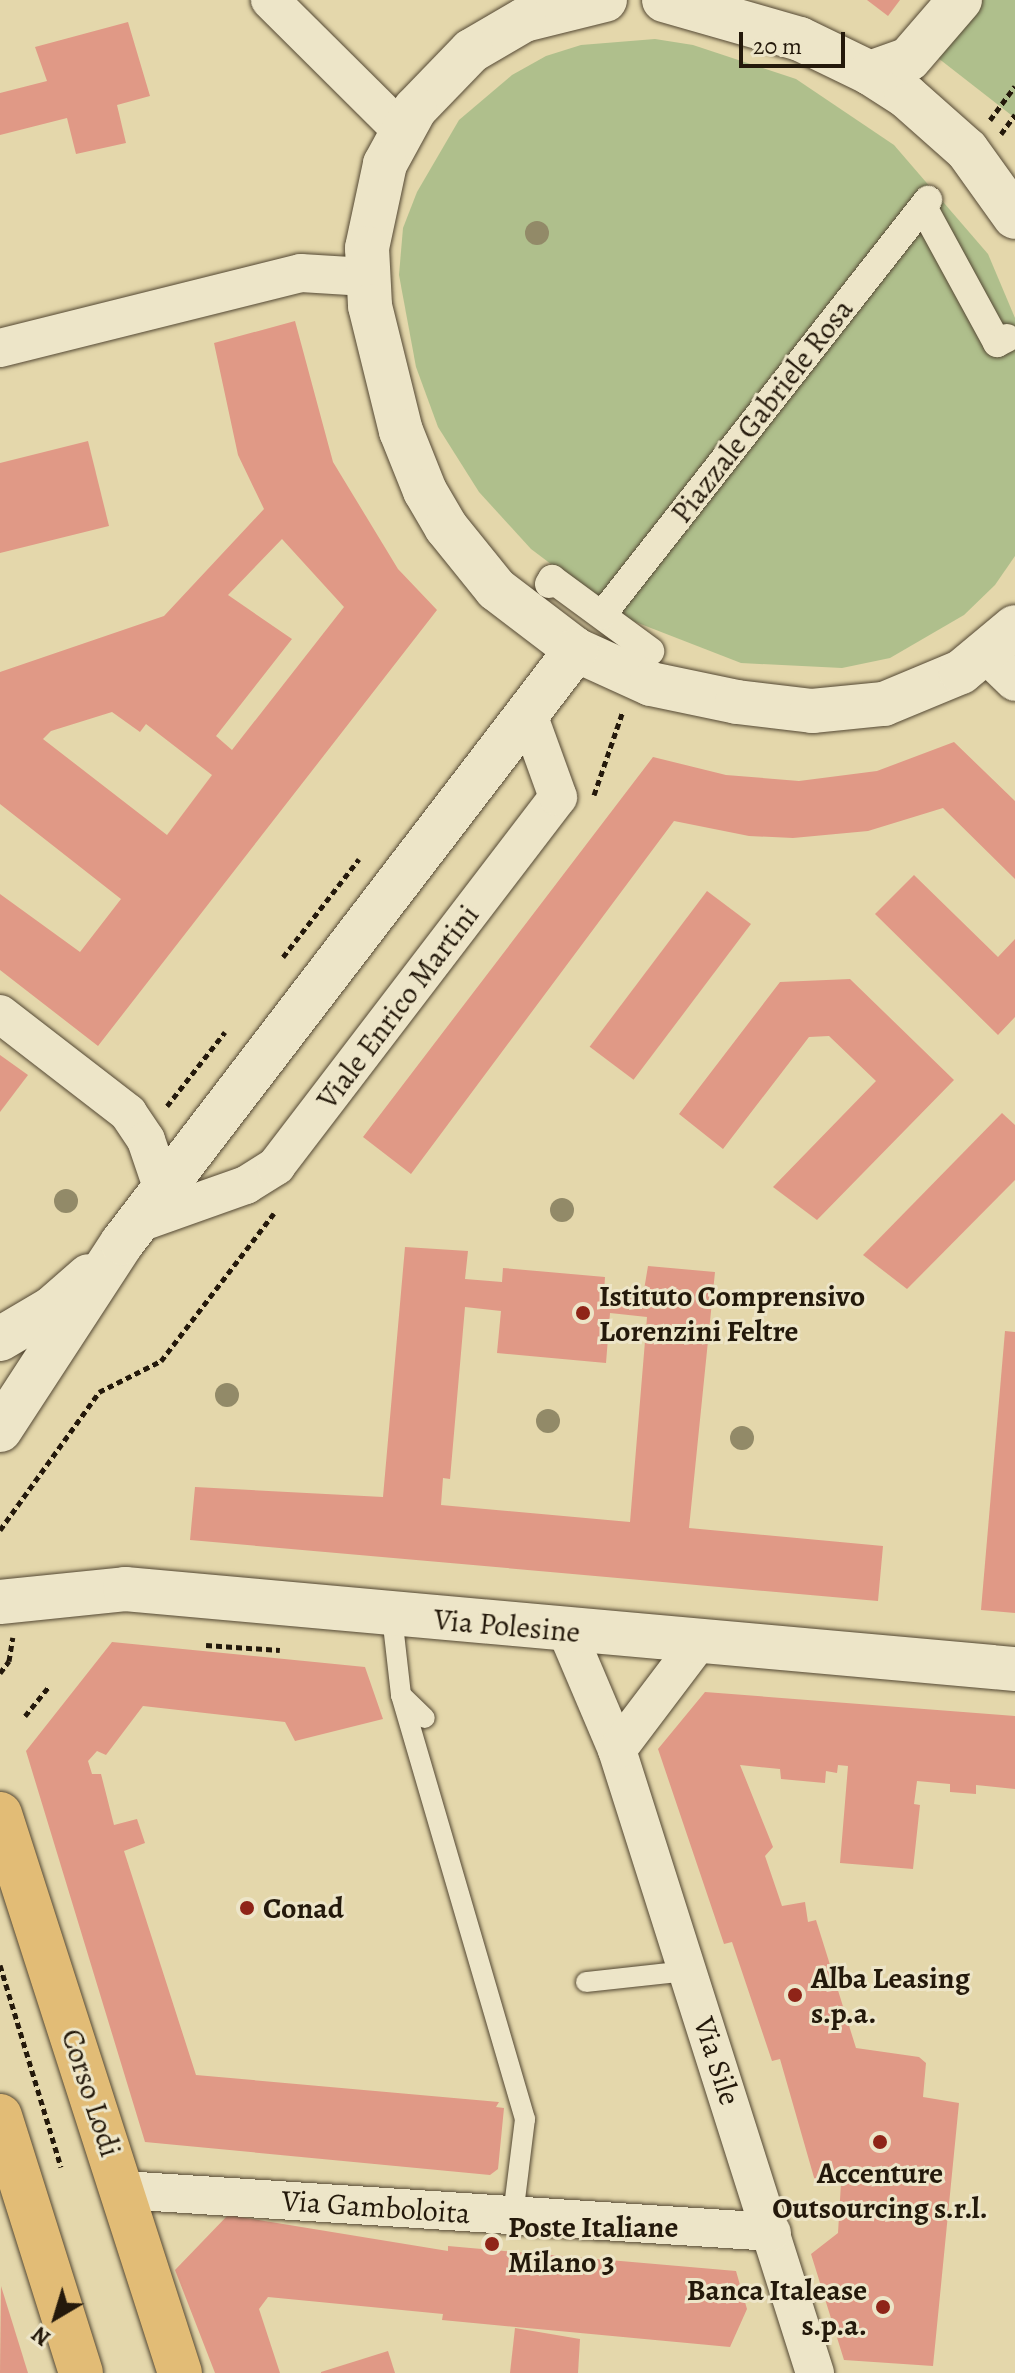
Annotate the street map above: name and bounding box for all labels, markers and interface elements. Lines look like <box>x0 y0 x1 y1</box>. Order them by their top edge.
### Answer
scale bar <box>743 16 849 66</box>
text: 20 m <box>753 30 802 62</box>
street label: Piazzale Gabriele Rosa <box>663 292 861 530</box>
street label: Viale Enrico Martini <box>309 898 487 1116</box>
place label: Istituto Comprensivo Lorenzini Feltre <box>599 1278 865 1348</box>
marker: Istituto Comprensivo Lorenzini Feltre <box>574 1304 592 1322</box>
street label: Via Polesine <box>432 1602 582 1650</box>
place label: Conad <box>263 1890 344 1926</box>
marker: Conad <box>238 1899 256 1917</box>
place label: Alba Leasing s.p.a. <box>811 1960 970 2030</box>
marker: Alba Leasing s.p.a. <box>786 1986 804 2004</box>
street label: Via Sile <box>686 2012 748 2110</box>
street label: Corso Lodi <box>53 2025 129 2161</box>
marker: Accenture Outsourcing s.r.l. <box>871 2133 889 2151</box>
place label: Accenture Outsourcing s.r.l. <box>772 2155 988 2226</box>
street label: Via Gamboloita <box>281 2182 471 2232</box>
place label: Poste Italiane Milano 3 <box>508 2209 678 2280</box>
marker: Poste Italiane Milano 3 <box>483 2235 501 2253</box>
place label: Banca Italease s.p.a. <box>687 2272 867 2342</box>
north arrow <box>16 2277 96 2357</box>
marker: Banca Italease s.p.a. <box>874 2298 892 2316</box>
text: N <box>26 2319 57 2353</box>

